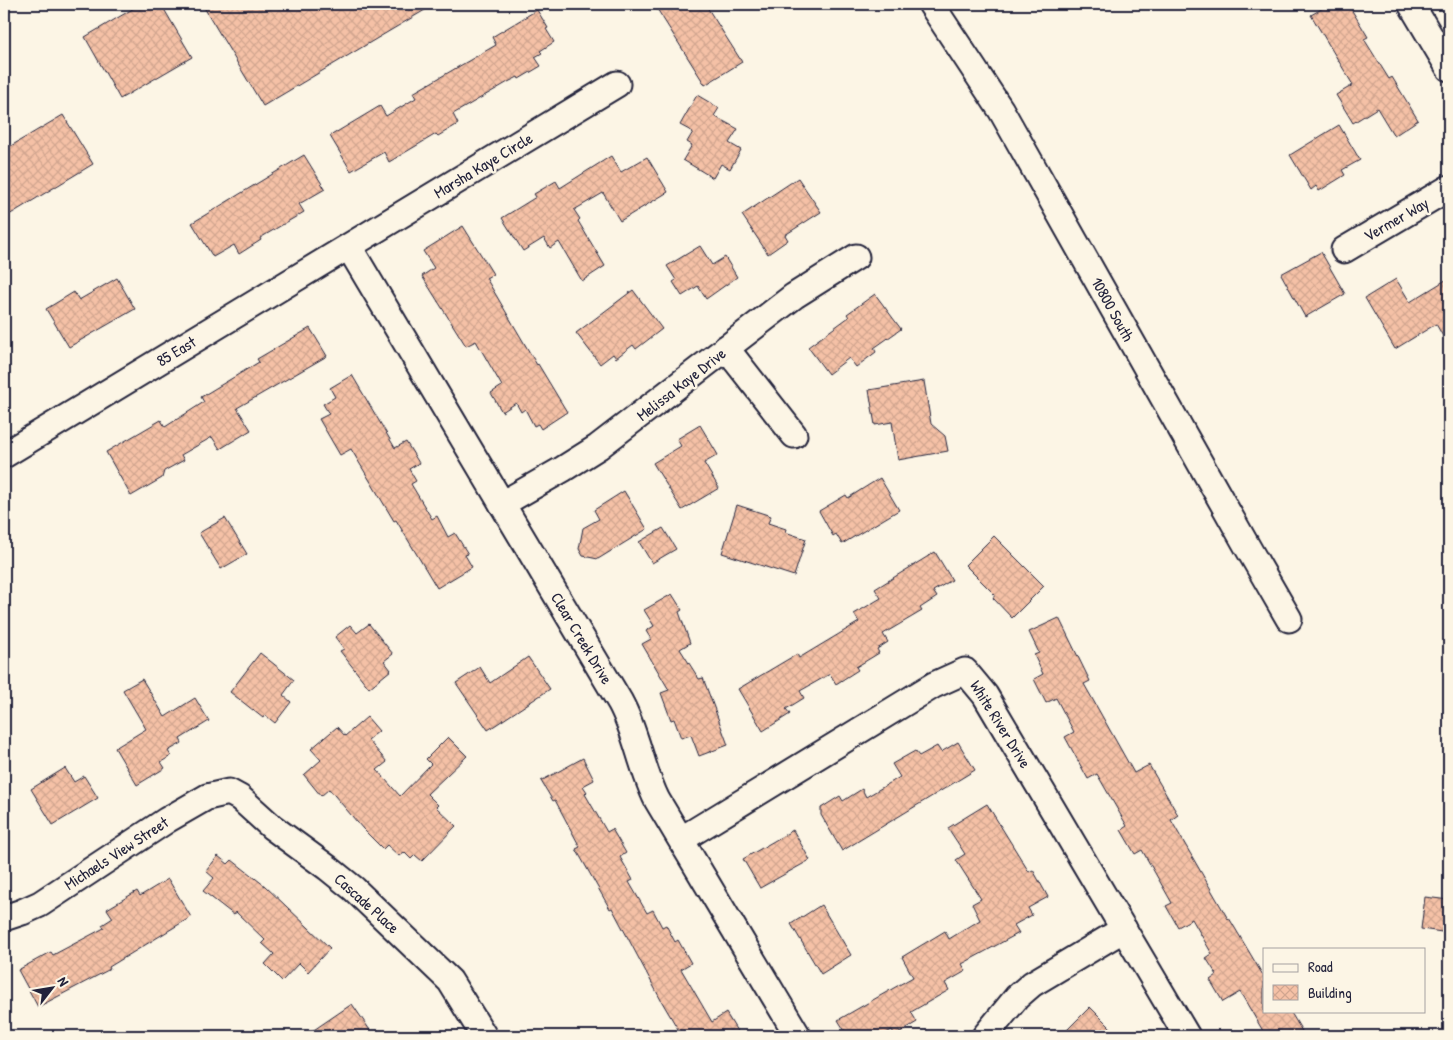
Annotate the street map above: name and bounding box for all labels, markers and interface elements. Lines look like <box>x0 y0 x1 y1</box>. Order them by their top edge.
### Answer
street label: Marsha Kaye Circle <box>430 127 537 203</box>
street label: Vermer Way <box>1360 191 1433 246</box>
street label: 10800 South <box>1086 273 1140 345</box>
street label: 85 East <box>152 330 200 371</box>
street label: Melissa Kaye Drive <box>632 342 731 426</box>
street label: Clear Creek Drive <box>546 588 618 689</box>
street label: White River Drive <box>965 676 1037 772</box>
street label: Michaels View Street <box>60 811 173 895</box>
street label: Cascade Place <box>330 868 405 939</box>
legend <box>1263 948 1426 1012</box>
text: Road <box>1308 956 1333 977</box>
north arrow <box>28 962 78 1012</box>
text: N <box>54 973 74 990</box>
text: Building <box>1308 982 1352 1003</box>

